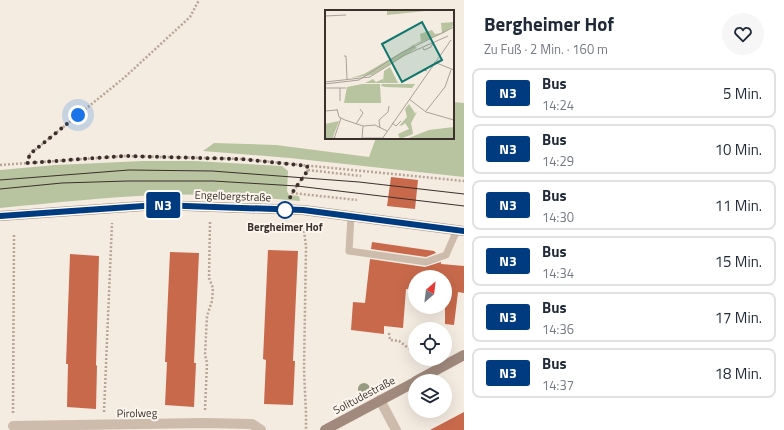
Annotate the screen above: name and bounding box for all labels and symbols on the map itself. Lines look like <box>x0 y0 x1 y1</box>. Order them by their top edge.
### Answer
inset map <box>325 10 454 139</box>
your location <box>68 105 88 125</box>
street label: Engelbergstraße <box>194 187 272 205</box>
line badge: N3 <box>145 192 181 218</box>
marker: Bergheimer Hof <box>276 201 294 219</box>
place label: Bergheimer Hof <box>247 219 323 235</box>
north arrow <box>408 270 452 314</box>
street label: Solitudestraße <box>330 372 398 418</box>
street label: Pirolweg <box>117 405 158 421</box>

